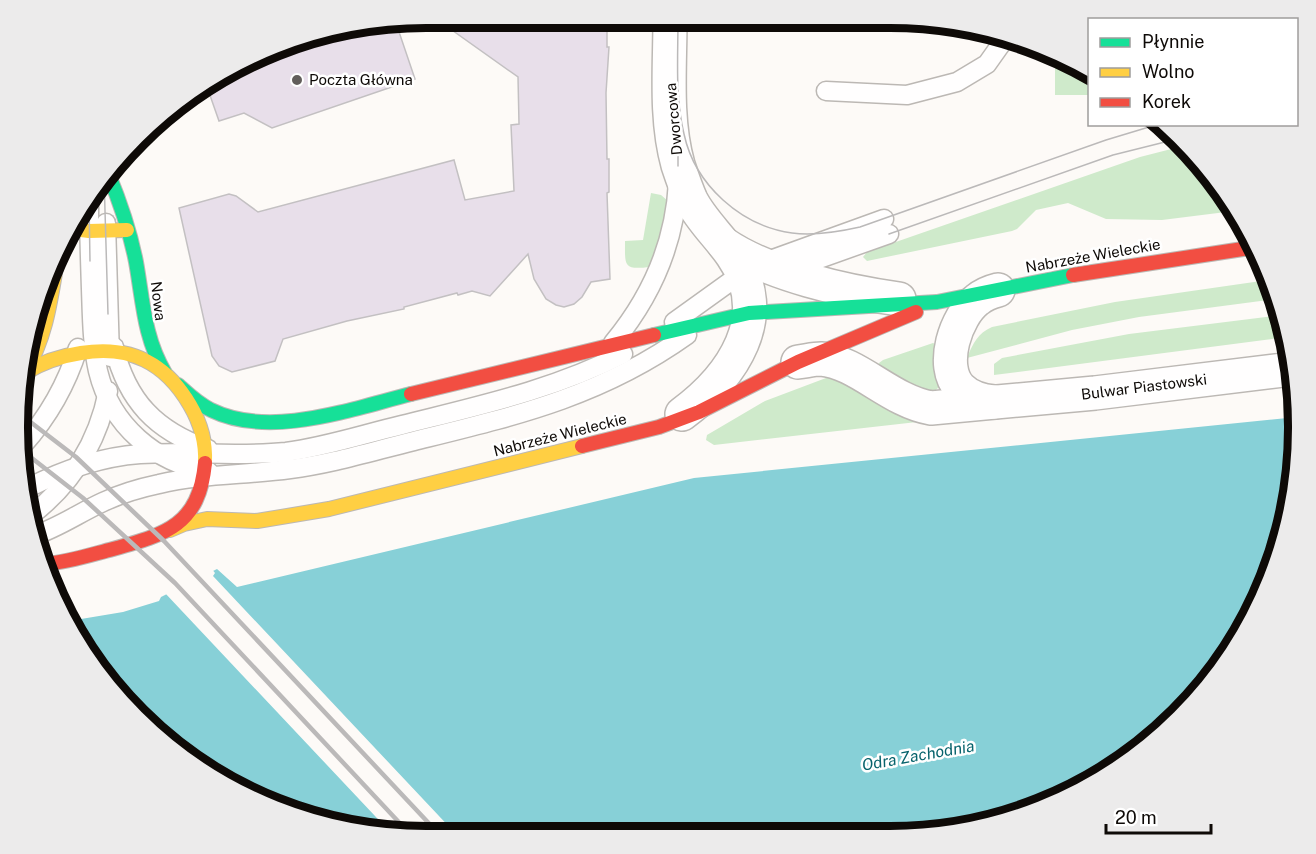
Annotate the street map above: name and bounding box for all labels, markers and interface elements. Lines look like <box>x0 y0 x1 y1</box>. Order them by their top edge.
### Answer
legend <box>1088 18 1298 126</box>
text: Płynnie <box>1142 31 1205 52</box>
text: Wolno <box>1142 61 1194 82</box>
place label: Poczta Główna <box>309 71 413 88</box>
marker: Poczta Główna <box>290 73 304 87</box>
street label: Dworcowa <box>662 82 685 156</box>
text: Korek <box>1142 91 1191 112</box>
street label: Nabrzeże Wieleckie <box>1024 235 1162 276</box>
street label: Nowa <box>148 280 169 322</box>
street label: Bulwar Piastowski <box>1080 370 1208 403</box>
street label: Nabrzeże Wieleckie <box>492 410 628 459</box>
water label: Odra Zachodnia <box>860 736 976 775</box>
scale bar <box>1106 797 1211 835</box>
text: 20 m <box>1115 807 1157 828</box>

